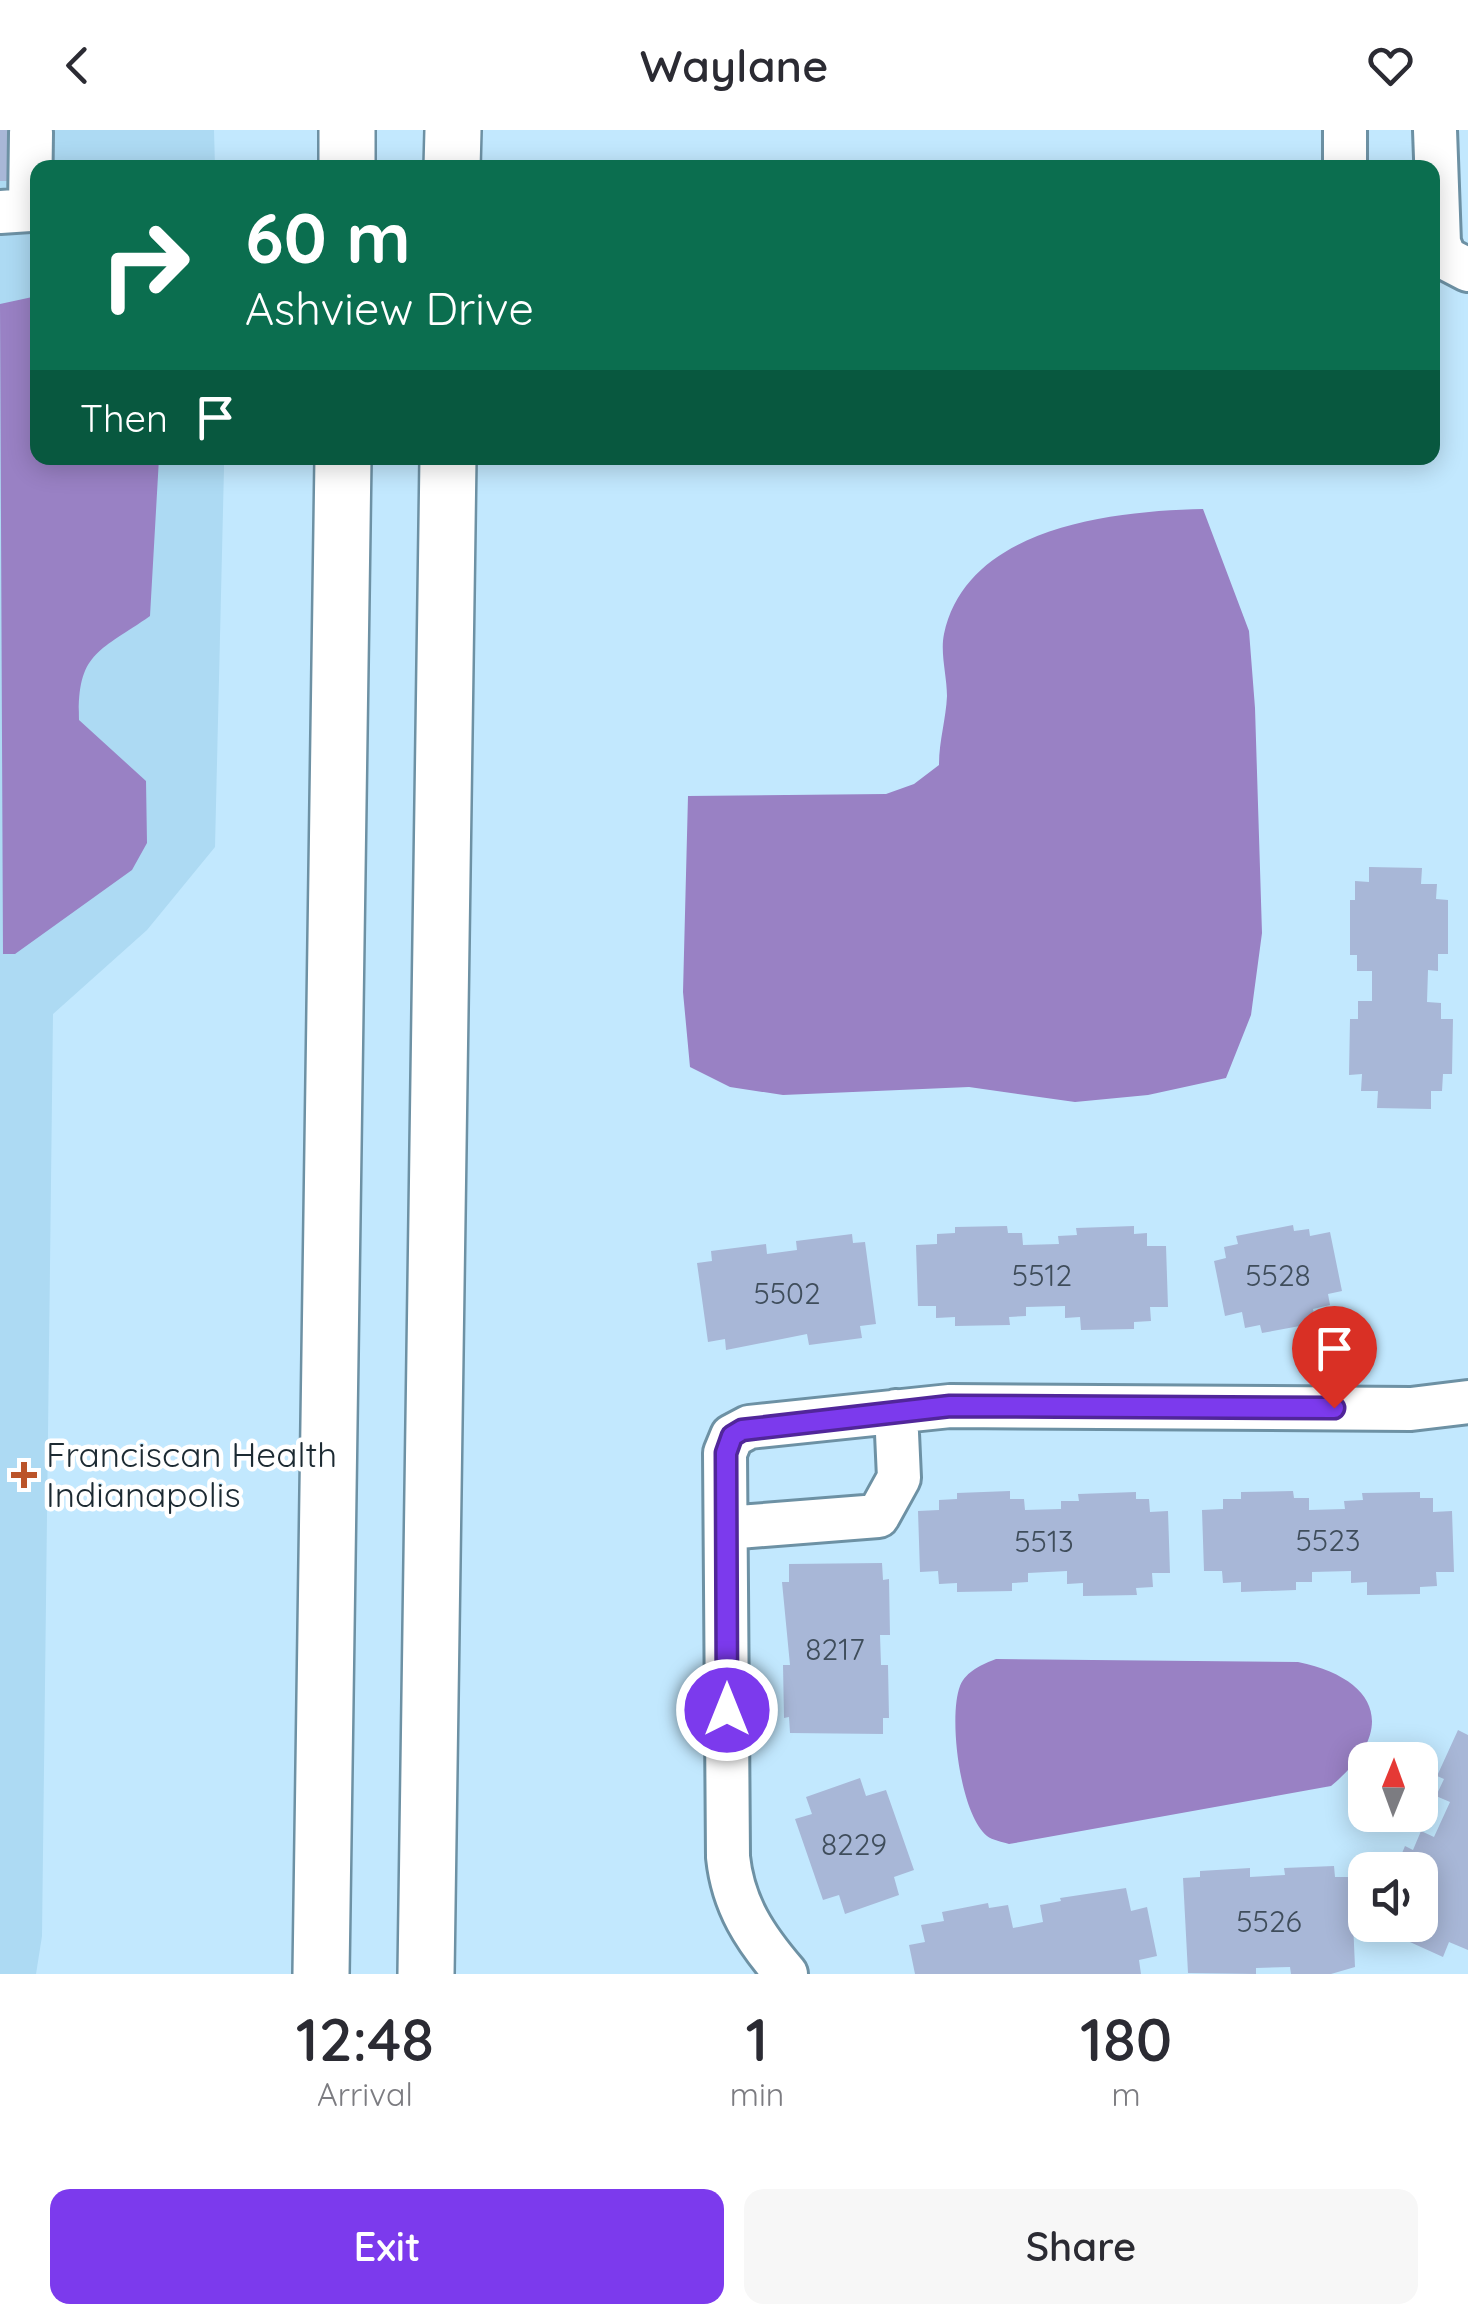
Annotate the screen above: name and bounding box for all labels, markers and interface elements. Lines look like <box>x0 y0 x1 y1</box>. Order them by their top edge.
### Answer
text: Waylane <box>640 37 828 93</box>
icon: back <box>50 38 105 93</box>
icon: heart <box>1363 38 1418 93</box>
text: 60 m <box>245 193 411 281</box>
icon: right <box>80 200 210 330</box>
text: Ashview Drive <box>245 280 534 336</box>
icon: arrive <box>188 390 243 445</box>
text: Then <box>80 394 168 442</box>
house number: 5512 <box>1012 1256 1072 1294</box>
house number: 5528 <box>1245 1256 1311 1294</box>
house number: 5502 <box>753 1274 821 1312</box>
pin <box>1292 1306 1377 1409</box>
icon: arrive <box>1307 1321 1362 1376</box>
place label: Franciscan Health Indianapolis <box>46 1432 337 1516</box>
marker: Franciscan Health Indianapolis <box>11 1462 37 1488</box>
house number: 5523 <box>1295 1521 1361 1559</box>
house number: 5513 <box>1014 1522 1074 1560</box>
house number: 8217 <box>805 1630 865 1668</box>
position arrow <box>675 1658 779 1762</box>
north arrow <box>1348 1742 1438 1832</box>
map controls <box>1348 1742 1438 1942</box>
house number: 8229 <box>821 1825 887 1863</box>
button: sound <box>1348 1852 1438 1942</box>
house number: 5526 <box>1236 1902 1302 1940</box>
text: 12:48 <box>296 2001 434 2076</box>
text: 1 <box>746 2001 769 2076</box>
text: 180 <box>1080 2001 1172 2076</box>
text: Arrival <box>317 2074 413 2114</box>
text: min <box>730 2074 784 2114</box>
text: m <box>1112 2074 1141 2114</box>
button: Exit <box>50 2189 724 2304</box>
button: Share <box>744 2189 1418 2304</box>

